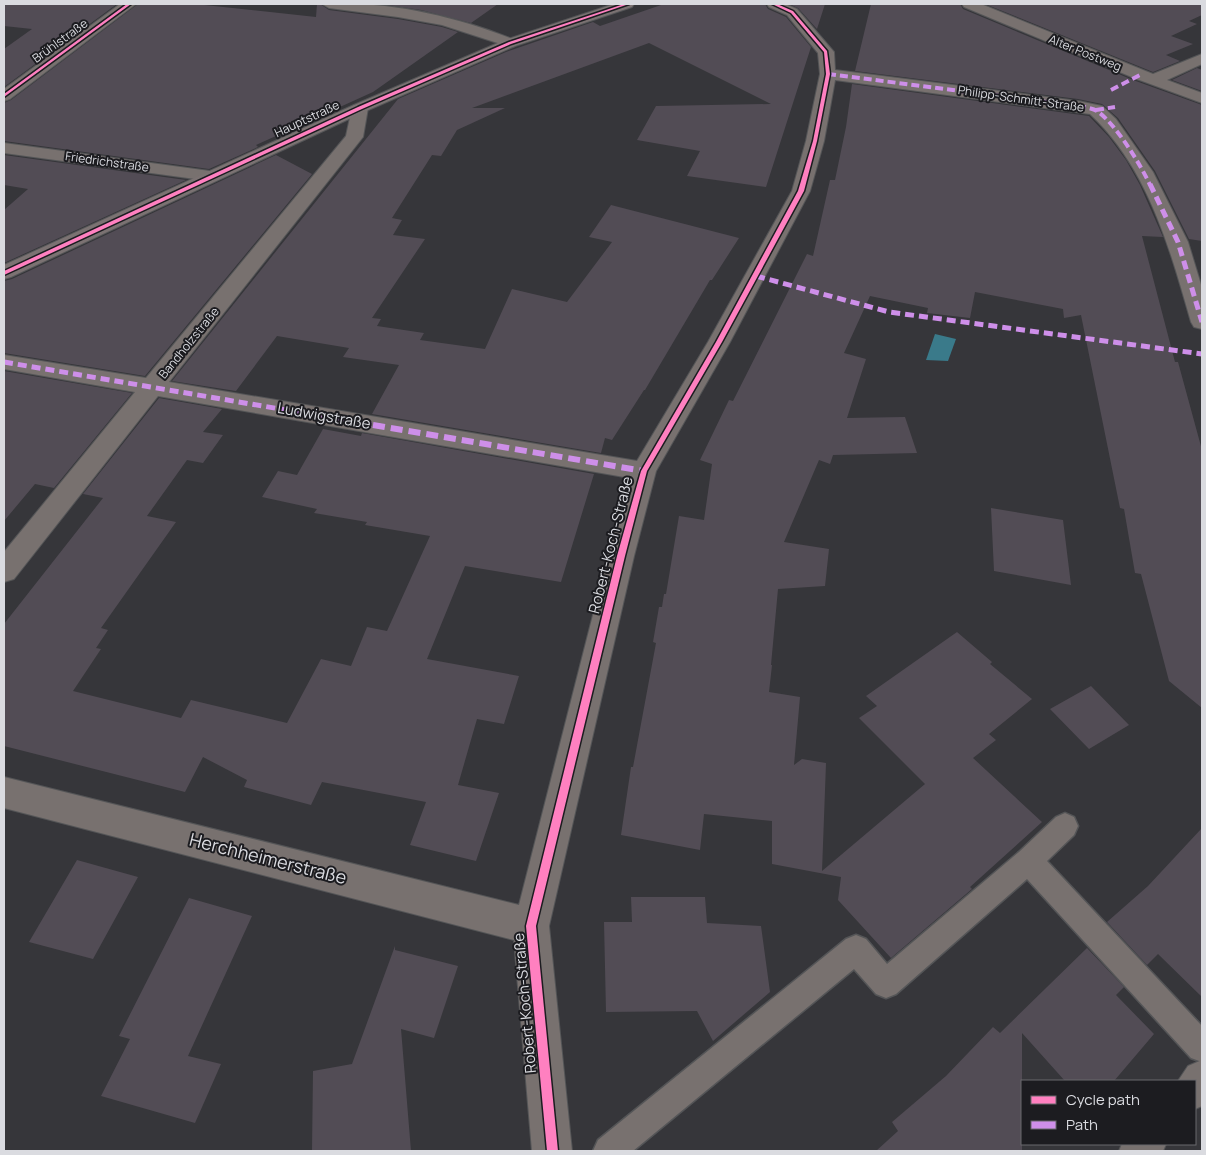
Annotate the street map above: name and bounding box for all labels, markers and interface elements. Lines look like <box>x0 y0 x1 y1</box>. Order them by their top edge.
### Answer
street label: Brühlstraße <box>28 15 91 67</box>
street label: Alter Postweg <box>1046 30 1124 75</box>
street label: Philipp-Schmitt-Straße <box>957 81 1085 116</box>
street label: Hauptstraße <box>271 96 342 141</box>
street label: Friedrichstraße <box>64 147 150 176</box>
street label: Bandholzstraße <box>154 303 223 382</box>
street label: Ludwigstraße <box>276 397 373 434</box>
street label: Robert-Koch-Straße <box>583 474 638 616</box>
street label: Herchheimerstraße <box>187 827 349 889</box>
street label: Robert-Koch-Straße <box>508 932 541 1074</box>
legend <box>1021 1080 1196 1145</box>
text: Cycle path <box>1066 1089 1140 1110</box>
text: Path <box>1066 1114 1098 1135</box>

